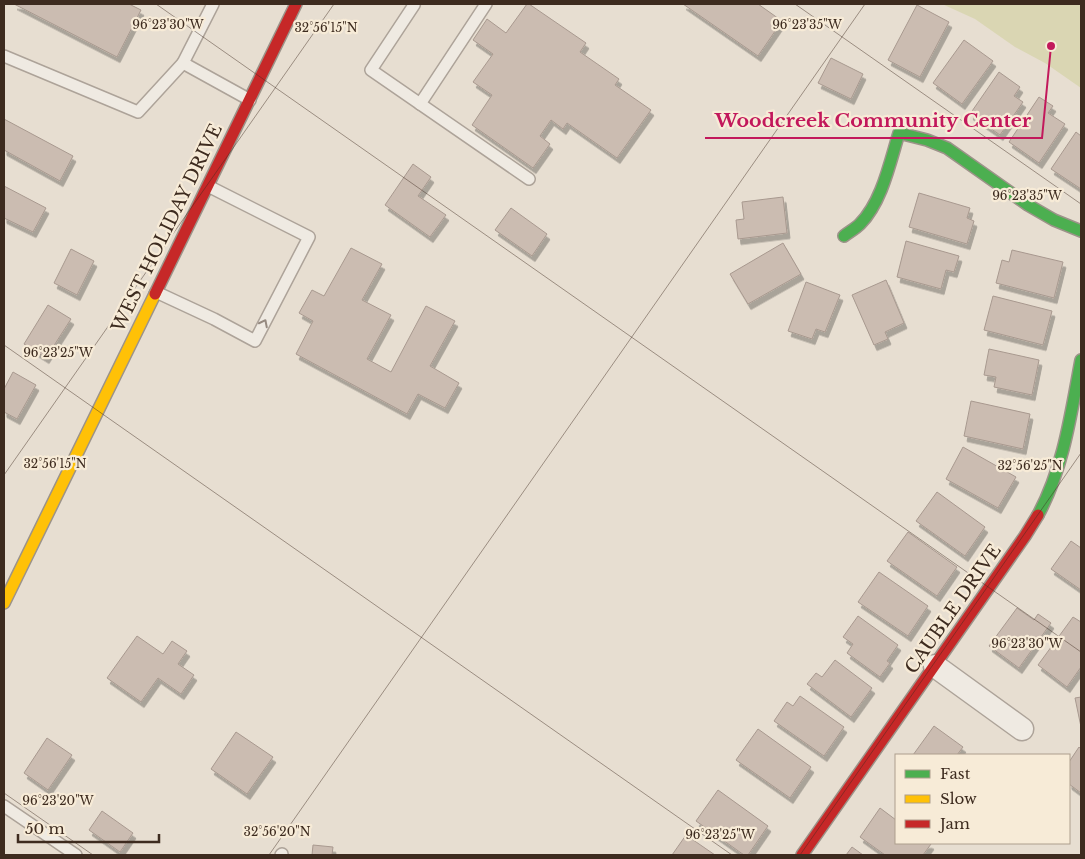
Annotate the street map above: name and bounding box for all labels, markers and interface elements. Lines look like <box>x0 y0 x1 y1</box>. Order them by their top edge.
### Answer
text: 96°23'30"W <box>132 17 205 32</box>
text: 96°23'35"W <box>772 17 843 32</box>
text: 32°56'15"N <box>294 20 358 35</box>
callout: Woodcreek Community Center <box>705 104 1042 138</box>
text: Woodcreek Community Center <box>714 109 1032 132</box>
street label: WEST HOLIDAY DRIVE <box>107 120 227 337</box>
text: 96°23'35"W <box>992 188 1063 203</box>
one-way arrow <box>258 319 268 328</box>
text: 96°23'25"W <box>23 345 94 360</box>
text: 32°56'15"N <box>23 456 87 471</box>
text: 32°56'25"N <box>997 458 1063 473</box>
street label: CAUBLE DRIVE <box>900 540 1006 678</box>
text: 96°23'30"W <box>991 636 1064 651</box>
legend <box>895 754 1070 844</box>
text: Fast <box>940 764 971 783</box>
text: Slow <box>940 789 977 808</box>
text: 96°23'20"W <box>22 793 95 808</box>
scale bar <box>18 812 159 844</box>
text: Jam <box>938 814 970 833</box>
text: 50 m <box>25 819 65 838</box>
text: 32°56'20"N <box>244 824 311 839</box>
text: 96°23'25"W <box>685 827 756 842</box>

